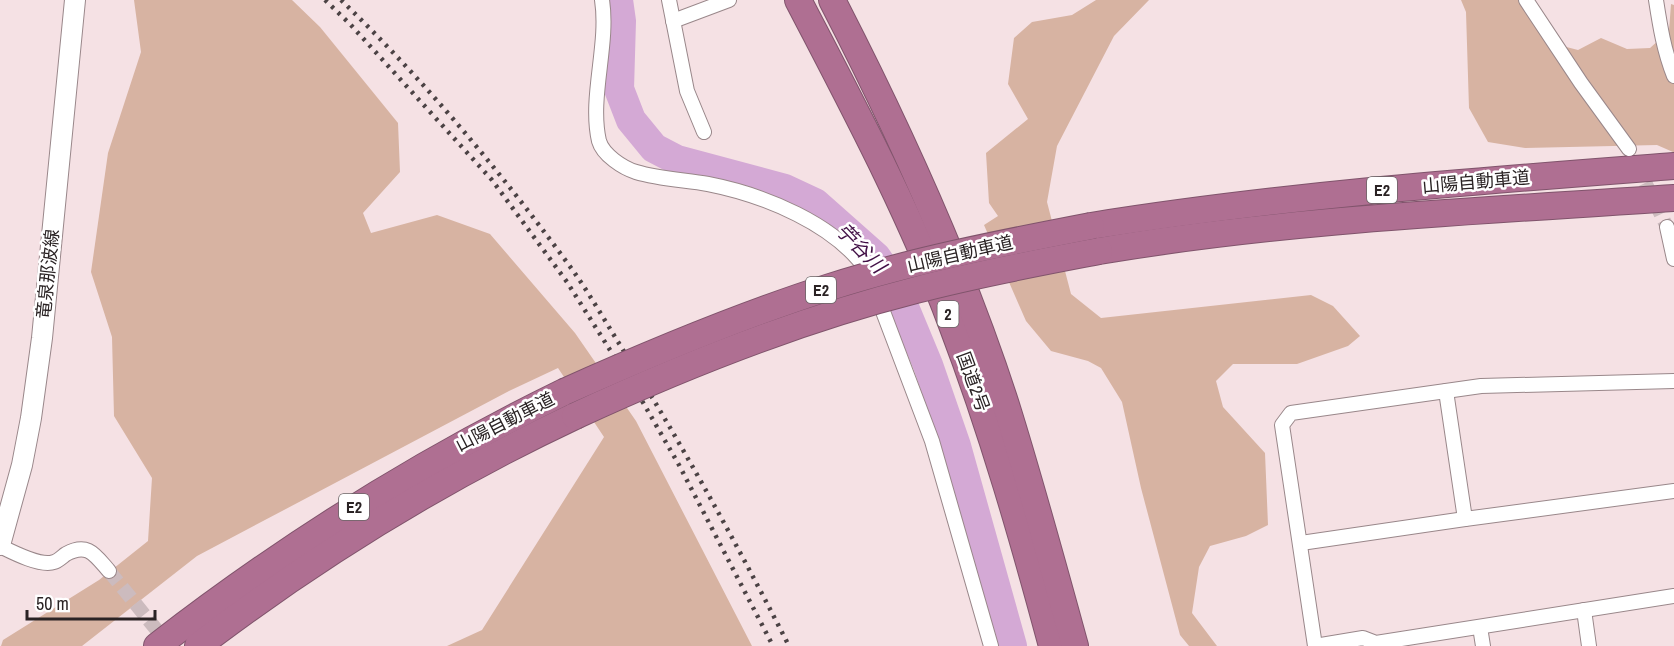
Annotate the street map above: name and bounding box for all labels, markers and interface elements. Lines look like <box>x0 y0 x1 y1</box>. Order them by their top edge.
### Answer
street label: 山陽自動車道 <box>1421 164 1531 199</box>
road number: E2 <box>1367 177 1397 203</box>
water label: 苧谷川 <box>831 217 893 280</box>
street label: 竜泉那波線 <box>30 228 65 320</box>
street label: 山陽自動車道 <box>904 229 1015 278</box>
road number: E2 <box>806 277 836 303</box>
road number: 2 <box>938 301 958 327</box>
street label: 国道2号 <box>951 348 996 415</box>
street label: 山陽自動車道 <box>451 386 559 457</box>
road number: E2 <box>339 494 369 520</box>
scale bar <box>27 583 154 621</box>
text: 50 m <box>36 591 69 616</box>

